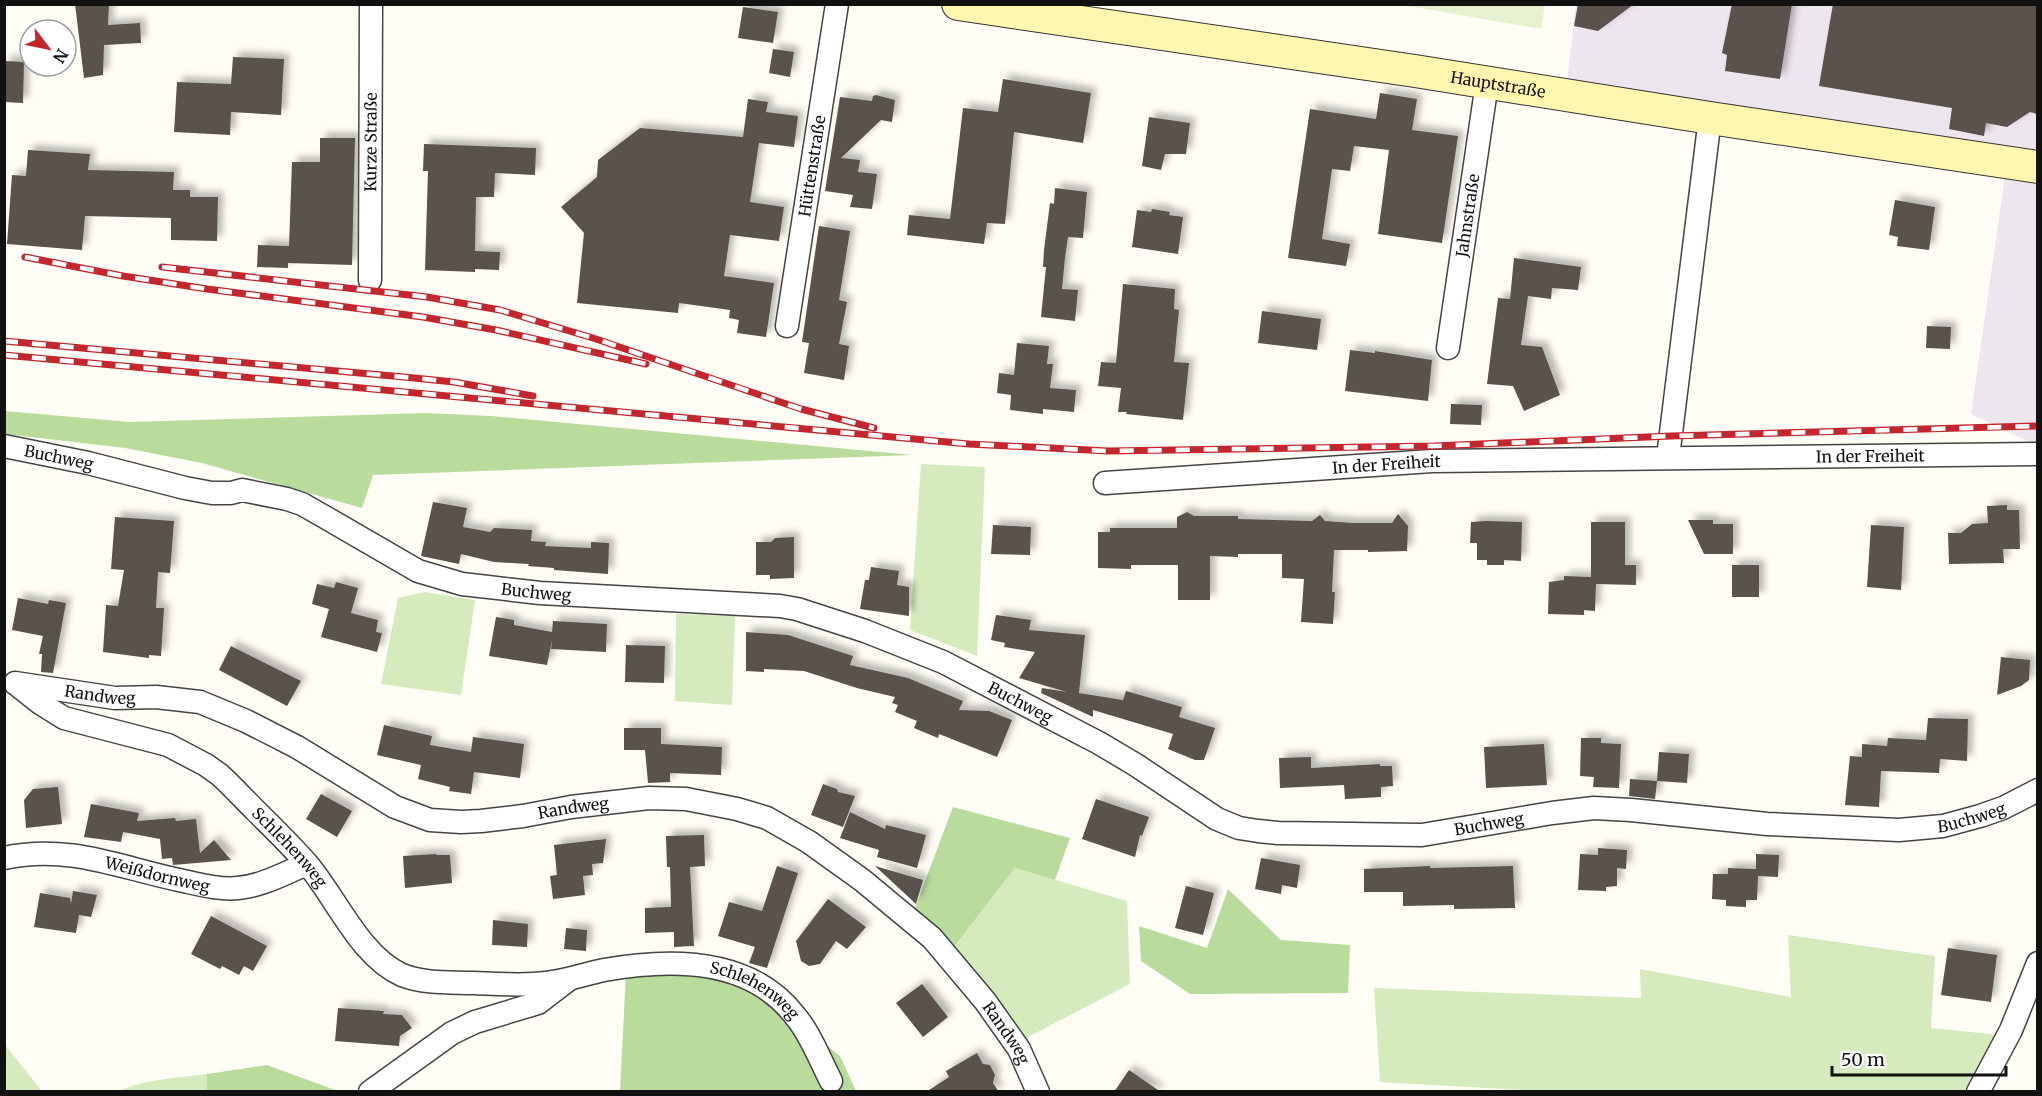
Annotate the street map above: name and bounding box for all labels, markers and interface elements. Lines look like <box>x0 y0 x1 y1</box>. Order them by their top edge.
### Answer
north arrow <box>18 18 78 78</box>
text: N <box>49 45 73 67</box>
street label: Hauptstraße <box>1449 67 1547 102</box>
street label: Kurze Straße <box>360 92 381 192</box>
street label: Hüttenstraße <box>794 114 830 218</box>
street label: Jahnstraße <box>1451 172 1484 259</box>
street label: Buchweg <box>22 440 96 474</box>
street label: In der Freiheit <box>1816 445 1926 467</box>
street label: In der Freiheit <box>1331 451 1442 478</box>
street label: Buchweg <box>500 579 572 605</box>
street label: Buchweg <box>985 677 1056 727</box>
street label: Randweg <box>63 681 136 708</box>
street label: Randweg <box>536 793 610 823</box>
street label: Buchweg <box>1937 798 2009 836</box>
street label: Schlehenweg <box>248 803 332 891</box>
street label: Buchweg <box>1453 808 1526 839</box>
street label: Weißdornweg <box>102 852 212 896</box>
street label: Schlehenweg <box>708 957 804 1024</box>
street label: Randweg <box>978 997 1035 1067</box>
scale bar <box>1832 1039 2006 1077</box>
text: 50 m <box>1841 1048 1885 1071</box>

